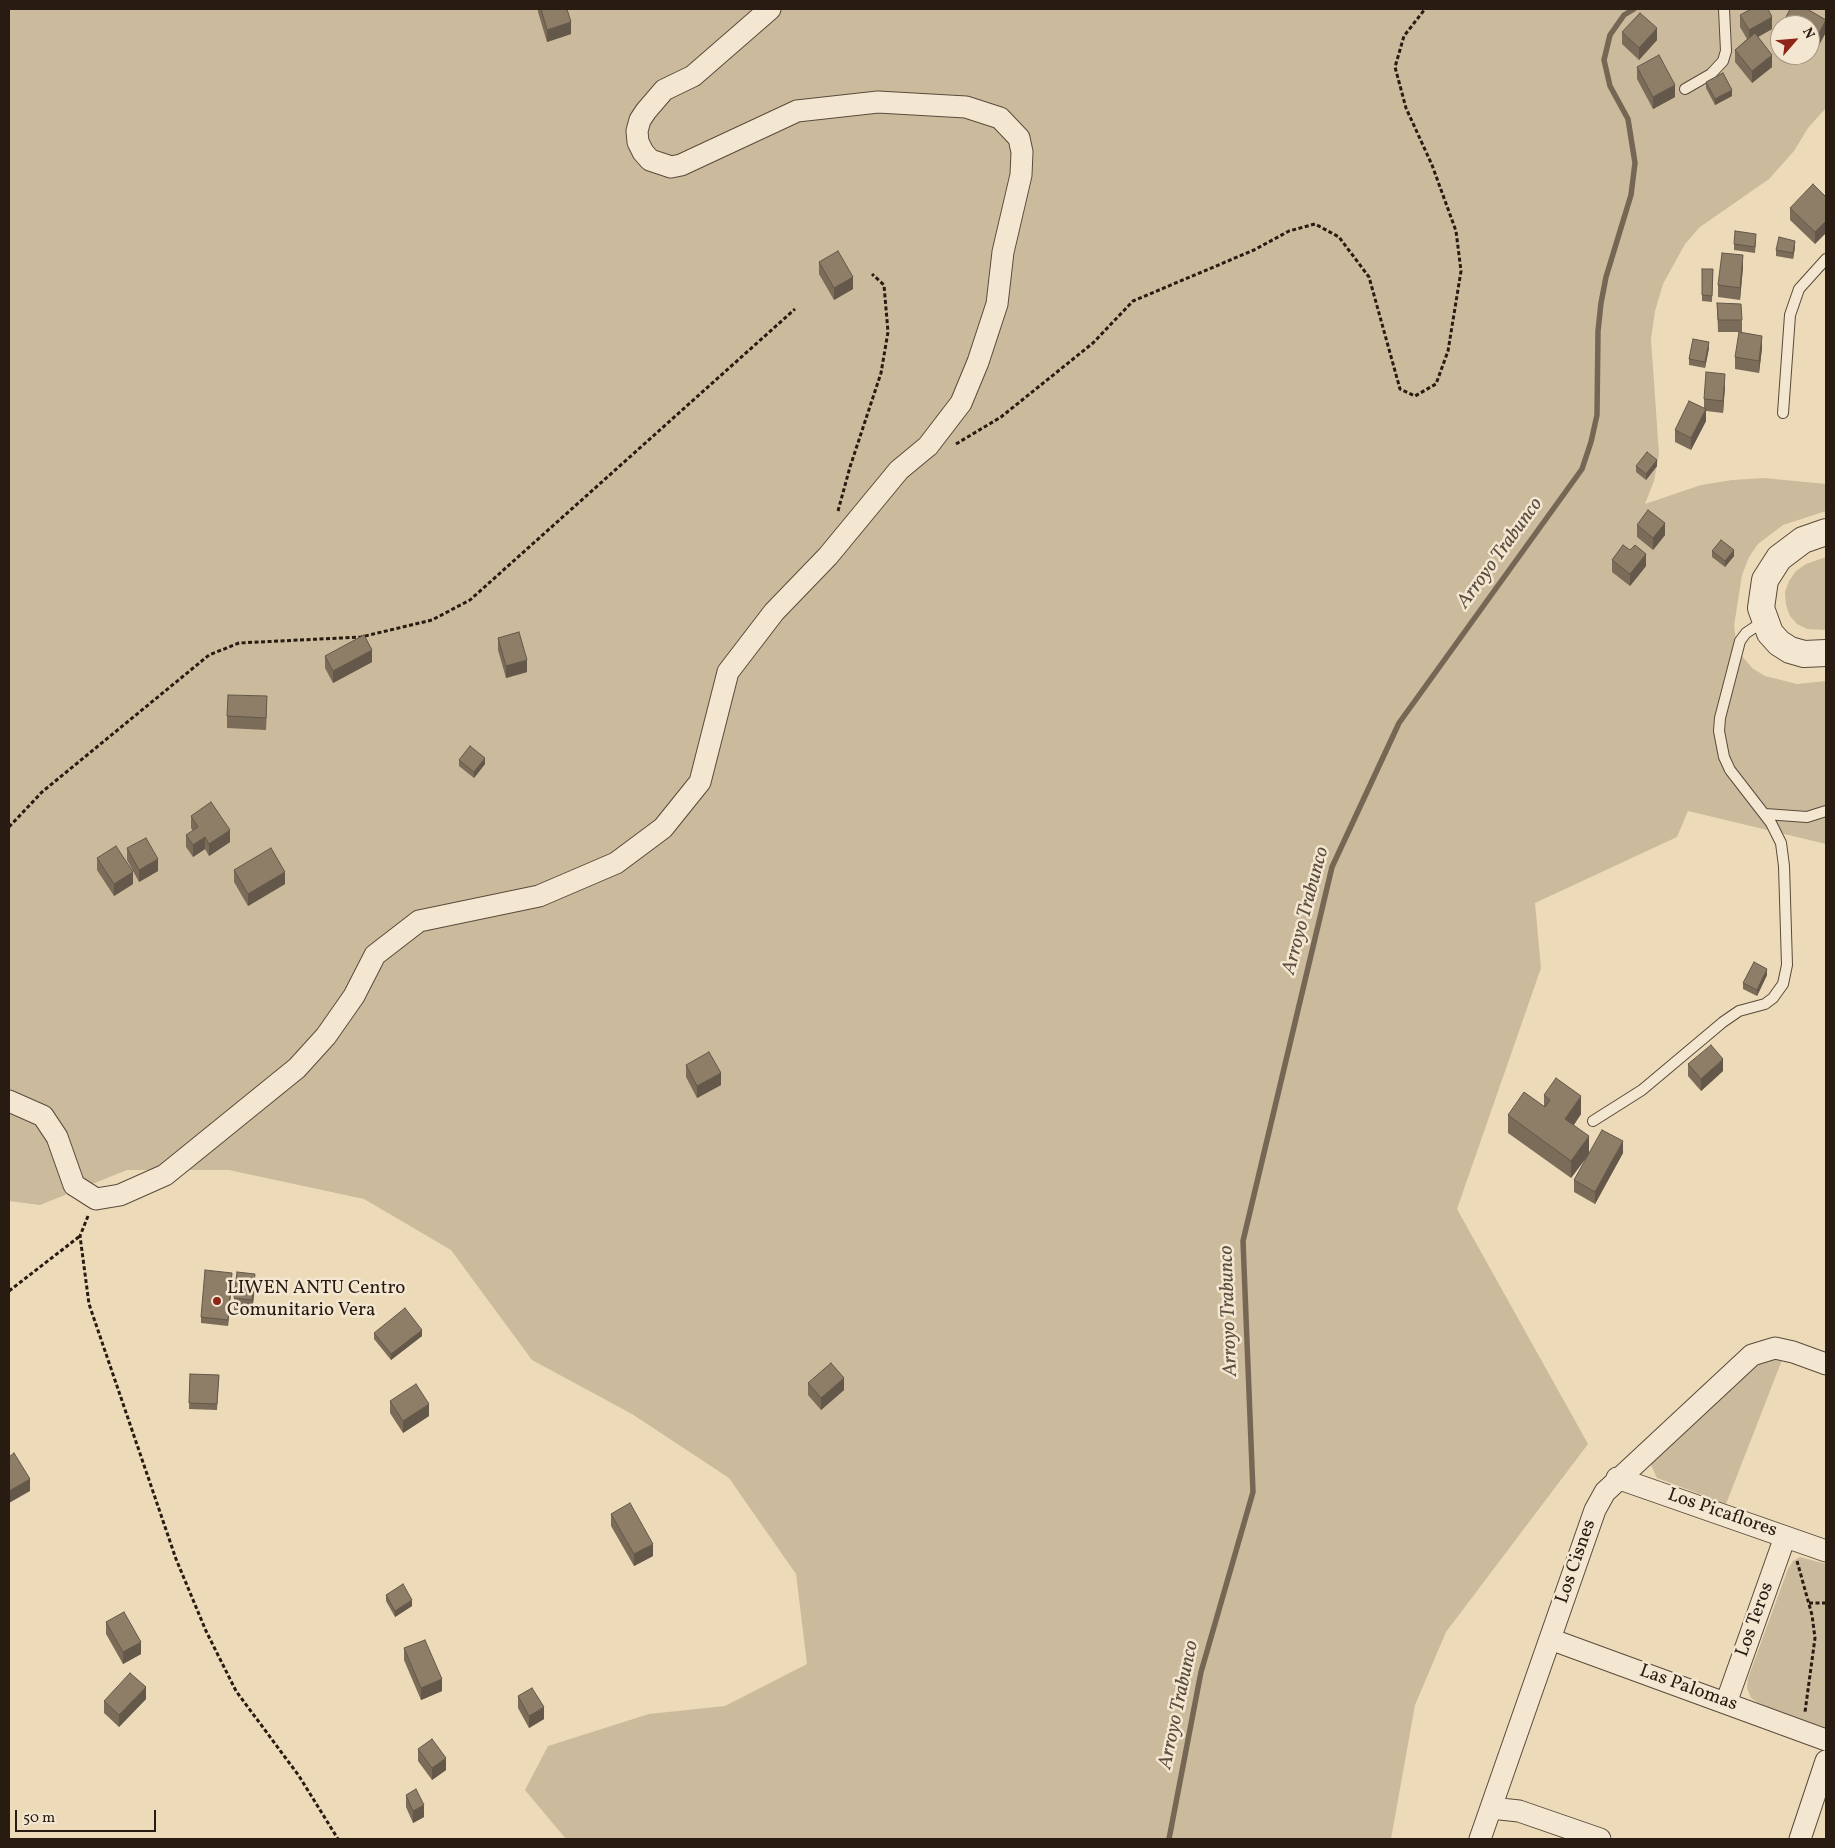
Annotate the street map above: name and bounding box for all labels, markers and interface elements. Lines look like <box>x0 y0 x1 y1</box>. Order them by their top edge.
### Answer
north arrow <box>1770 15 1820 65</box>
text: N <box>1797 25 1819 42</box>
water label: Arroyo Trabunco <box>1453 494 1549 614</box>
water label: Arroyo Trabunco <box>1278 845 1336 977</box>
water label: Arroyo Trabunco <box>1216 1245 1244 1377</box>
place label: LIWEN ANTU Centro Comunitario Vera <box>227 1279 405 1323</box>
marker: LIWEN ANTU Centro Comunitario Vera <box>211 1295 223 1307</box>
street label: Los Picaflores <box>1664 1485 1780 1543</box>
street label: Los Cisnes <box>1552 1517 1602 1607</box>
street label: Los Teros <box>1732 1580 1780 1660</box>
water label: Arroyo Trabunco <box>1155 1638 1205 1772</box>
street label: Las Palomas <box>1636 1661 1740 1717</box>
scale bar <box>18 1800 159 1832</box>
text: 50 m <box>23 1808 55 1829</box>

